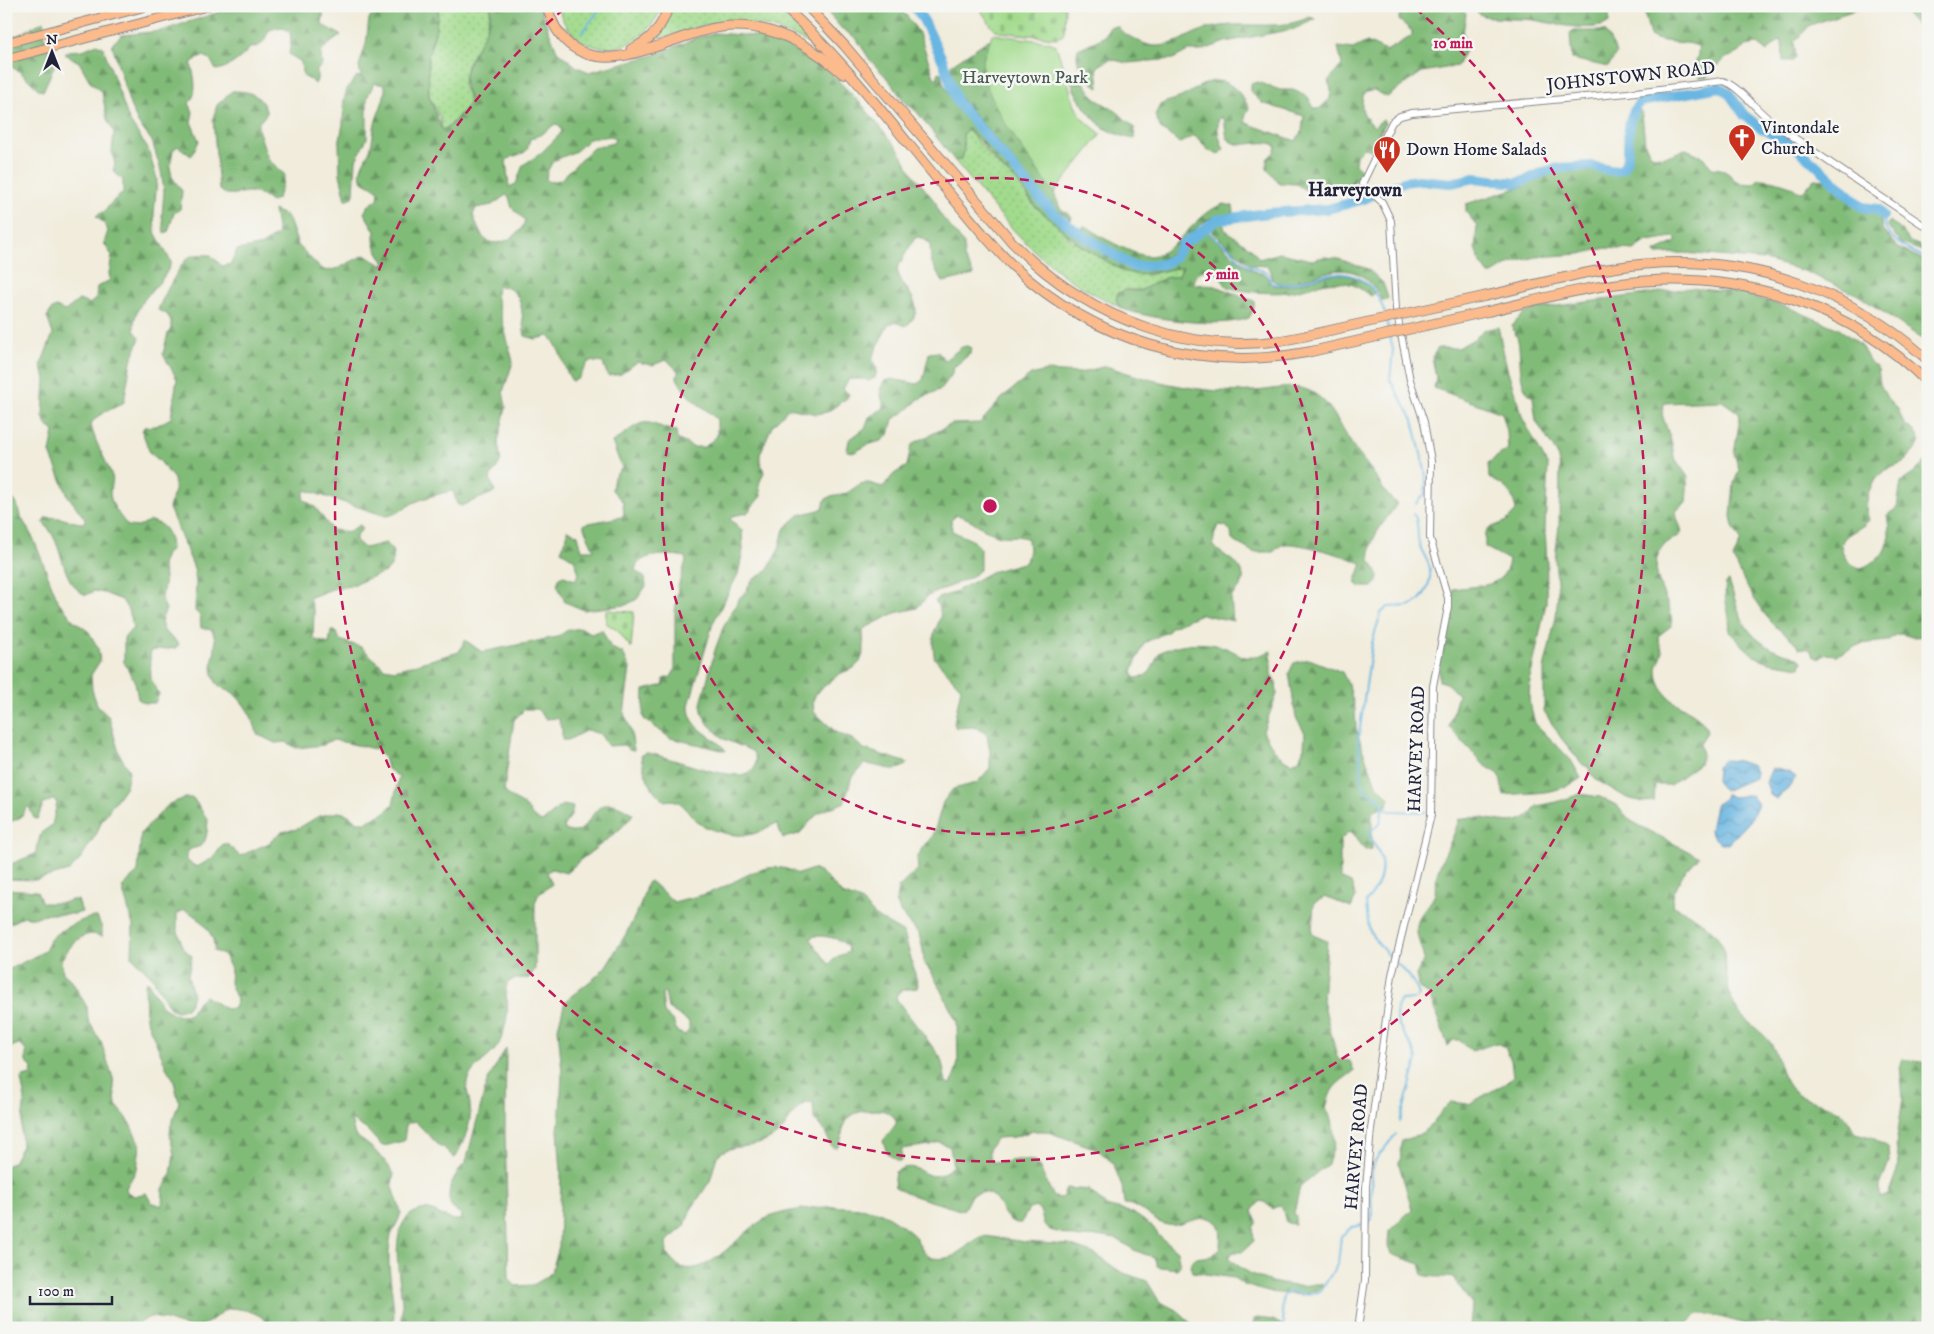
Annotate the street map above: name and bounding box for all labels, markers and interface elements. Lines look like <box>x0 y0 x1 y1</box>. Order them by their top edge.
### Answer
north arrow <box>28 28 78 78</box>
text: N <box>46 31 58 49</box>
text: 10 min <box>1433 34 1473 53</box>
street label: JOHNSTOWN ROAD <box>1544 57 1716 97</box>
park label: Harveytown Park <box>962 67 1088 89</box>
place label: Vintondale Church <box>1760 117 1840 160</box>
church icon: Vintondale Church <box>1727 123 1757 162</box>
restaurant icon: Down Home Salads <box>1372 135 1402 174</box>
place label: Down Home Salads <box>1406 139 1546 161</box>
district label: Harveytown <box>1308 179 1403 202</box>
text: 5 min <box>1204 265 1239 284</box>
centre of rings <box>981 497 999 515</box>
street label: HARVEY ROAD <box>1404 685 1430 813</box>
street label: HARVEY ROAD <box>1341 1083 1373 1211</box>
scale bar <box>30 1274 112 1306</box>
text: 100 m <box>38 1282 74 1301</box>

